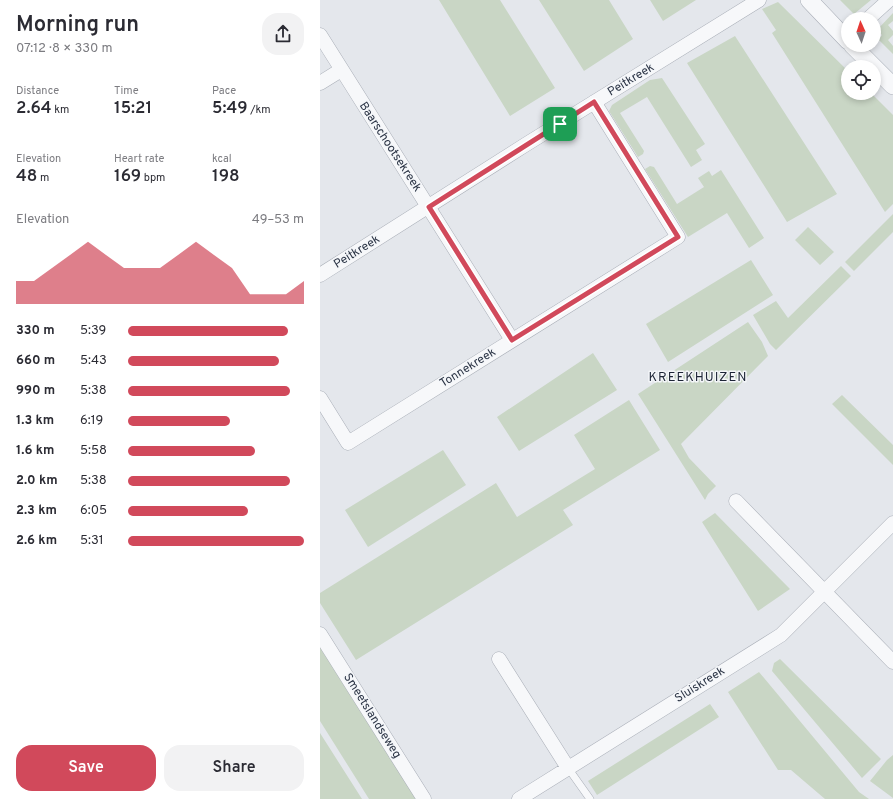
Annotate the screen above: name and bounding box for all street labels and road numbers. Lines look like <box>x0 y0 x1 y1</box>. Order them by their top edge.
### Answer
street label: Peitkreek <box>605 60 657 100</box>
street label: Baarschootsekreek <box>355 99 425 195</box>
street label: Peitkreek <box>331 232 383 272</box>
street label: Tonnekreek <box>437 344 499 392</box>
street label: Sluiskreek <box>672 663 728 707</box>
street label: Smeetslandseweg <box>339 670 405 762</box>

